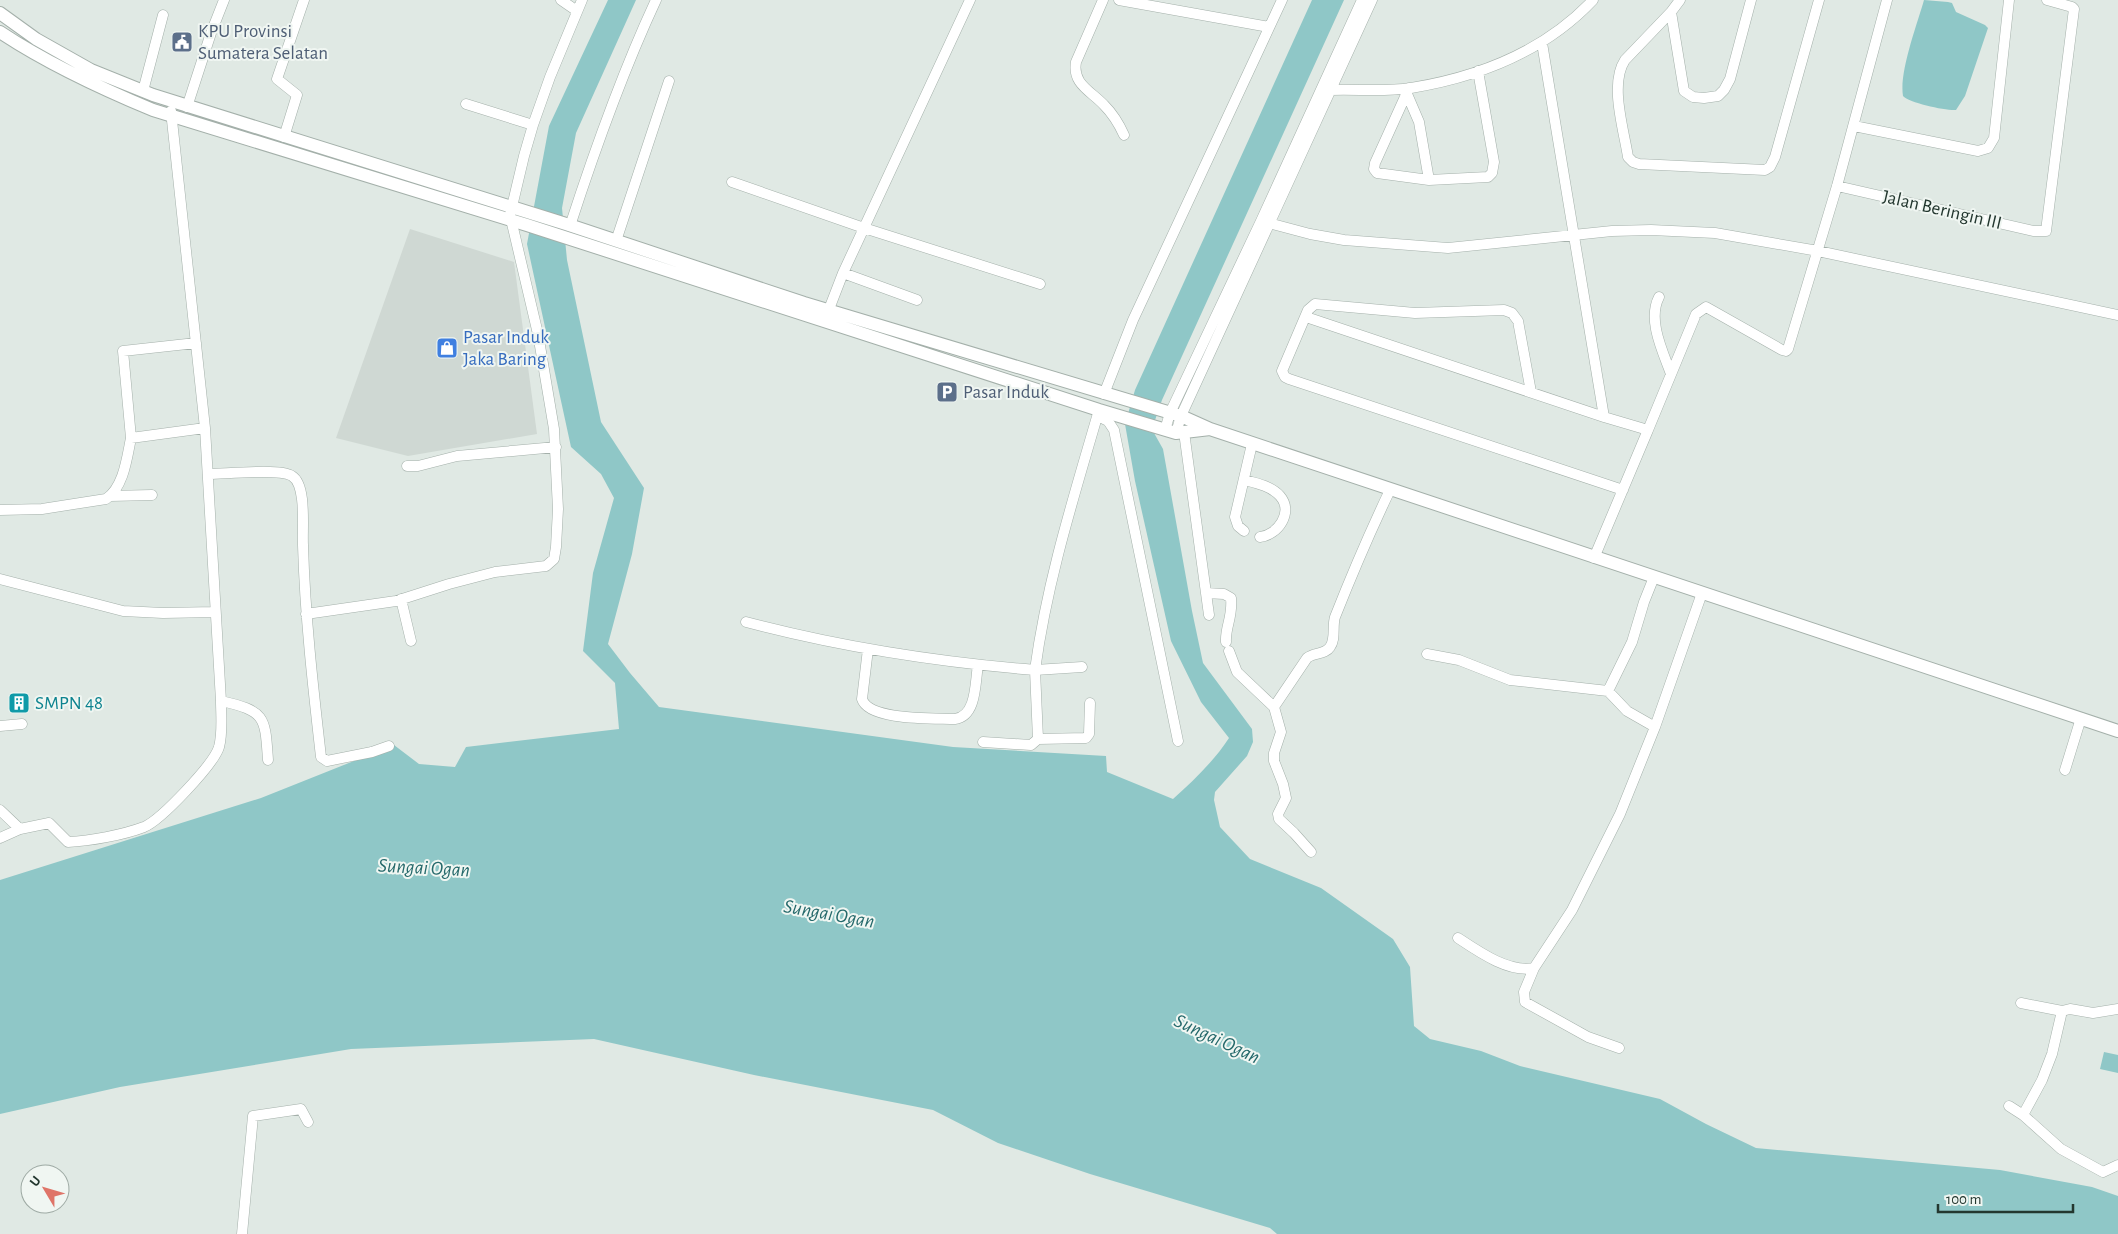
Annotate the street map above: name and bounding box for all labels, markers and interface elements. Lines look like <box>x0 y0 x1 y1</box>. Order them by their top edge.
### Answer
place label: KPU Provinsi Sumatera Selatan <box>198 22 328 63</box>
public building icon: KPU Provinsi Sumatera Selatan <box>170 30 194 54</box>
street label: Jalan Beringin III <box>1880 187 2004 233</box>
place label: Pasar Induk Jaka Baring <box>463 328 549 369</box>
shop icon: Pasar Induk Jaka Baring <box>435 336 459 360</box>
parking icon: Pasar Induk <box>935 380 959 404</box>
place label: Pasar Induk <box>963 383 1049 402</box>
building icon: SMPN 48 <box>7 691 31 715</box>
place label: SMPN 48 <box>35 694 103 713</box>
water label: Sungai Ogan <box>378 856 470 880</box>
water label: Sungai Ogan <box>782 896 876 932</box>
water label: Sungai Ogan <box>1171 1011 1263 1067</box>
north arrow <box>20 1164 70 1214</box>
text: U <box>27 1174 44 1189</box>
scale bar <box>1938 1182 2073 1214</box>
text: 100 m <box>1946 1192 1981 1207</box>

